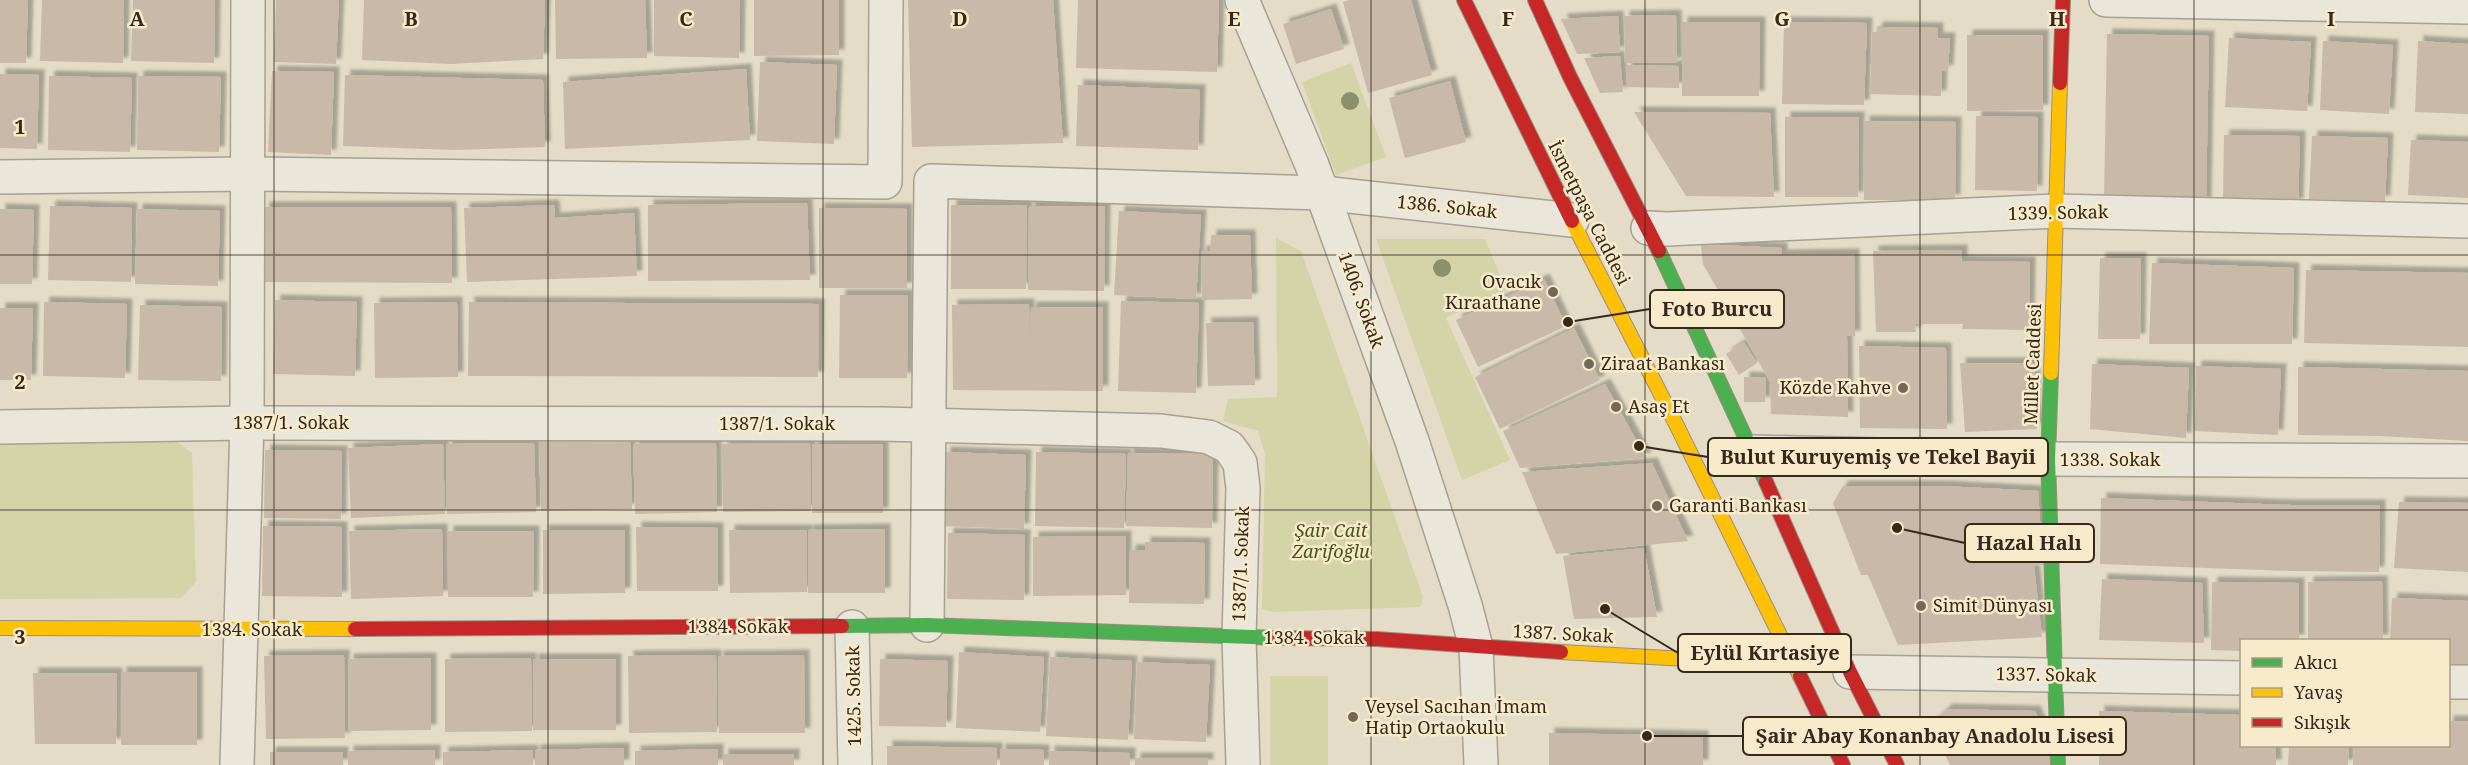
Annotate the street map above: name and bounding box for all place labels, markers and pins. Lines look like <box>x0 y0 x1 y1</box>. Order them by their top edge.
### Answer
place label: Ovacık Kıraathane <box>1445 269 1541 314</box>
marker: Ovacık Kıraathane <box>1546 285 1560 299</box>
callout: Foto Burcu <box>1650 290 1784 328</box>
place label: Ziraat Bankası <box>1601 351 1725 375</box>
marker: Ziraat Bankası <box>1582 357 1596 371</box>
place label: Közde Kahve <box>1780 375 1891 399</box>
marker: Közde Kahve <box>1896 381 1910 395</box>
place label: Asaş Et <box>1628 394 1689 418</box>
marker: Asaş Et <box>1609 400 1623 414</box>
callout: Bulut Kuruyemiş ve Tekel Bayii <box>1708 438 2048 476</box>
place label: Garanti Bankası <box>1669 493 1807 517</box>
marker: Garanti Bankası <box>1650 499 1664 513</box>
callout: Hazal Halı <box>1965 524 2094 562</box>
place label: Simit Dünyası <box>1933 593 2053 617</box>
marker: Simit Dünyası <box>1914 599 1928 613</box>
callout: Eylül Kırtasiye <box>1678 634 1851 672</box>
place label: Veysel Sacıhan İmam Hatip Ortaokulu <box>1365 694 1547 739</box>
marker: Veysel Sacıhan İmam Hatip Ortaokulu <box>1346 710 1360 724</box>
callout: Şair Abay Konanbay Anadolu Lisesi <box>1743 717 2126 755</box>

